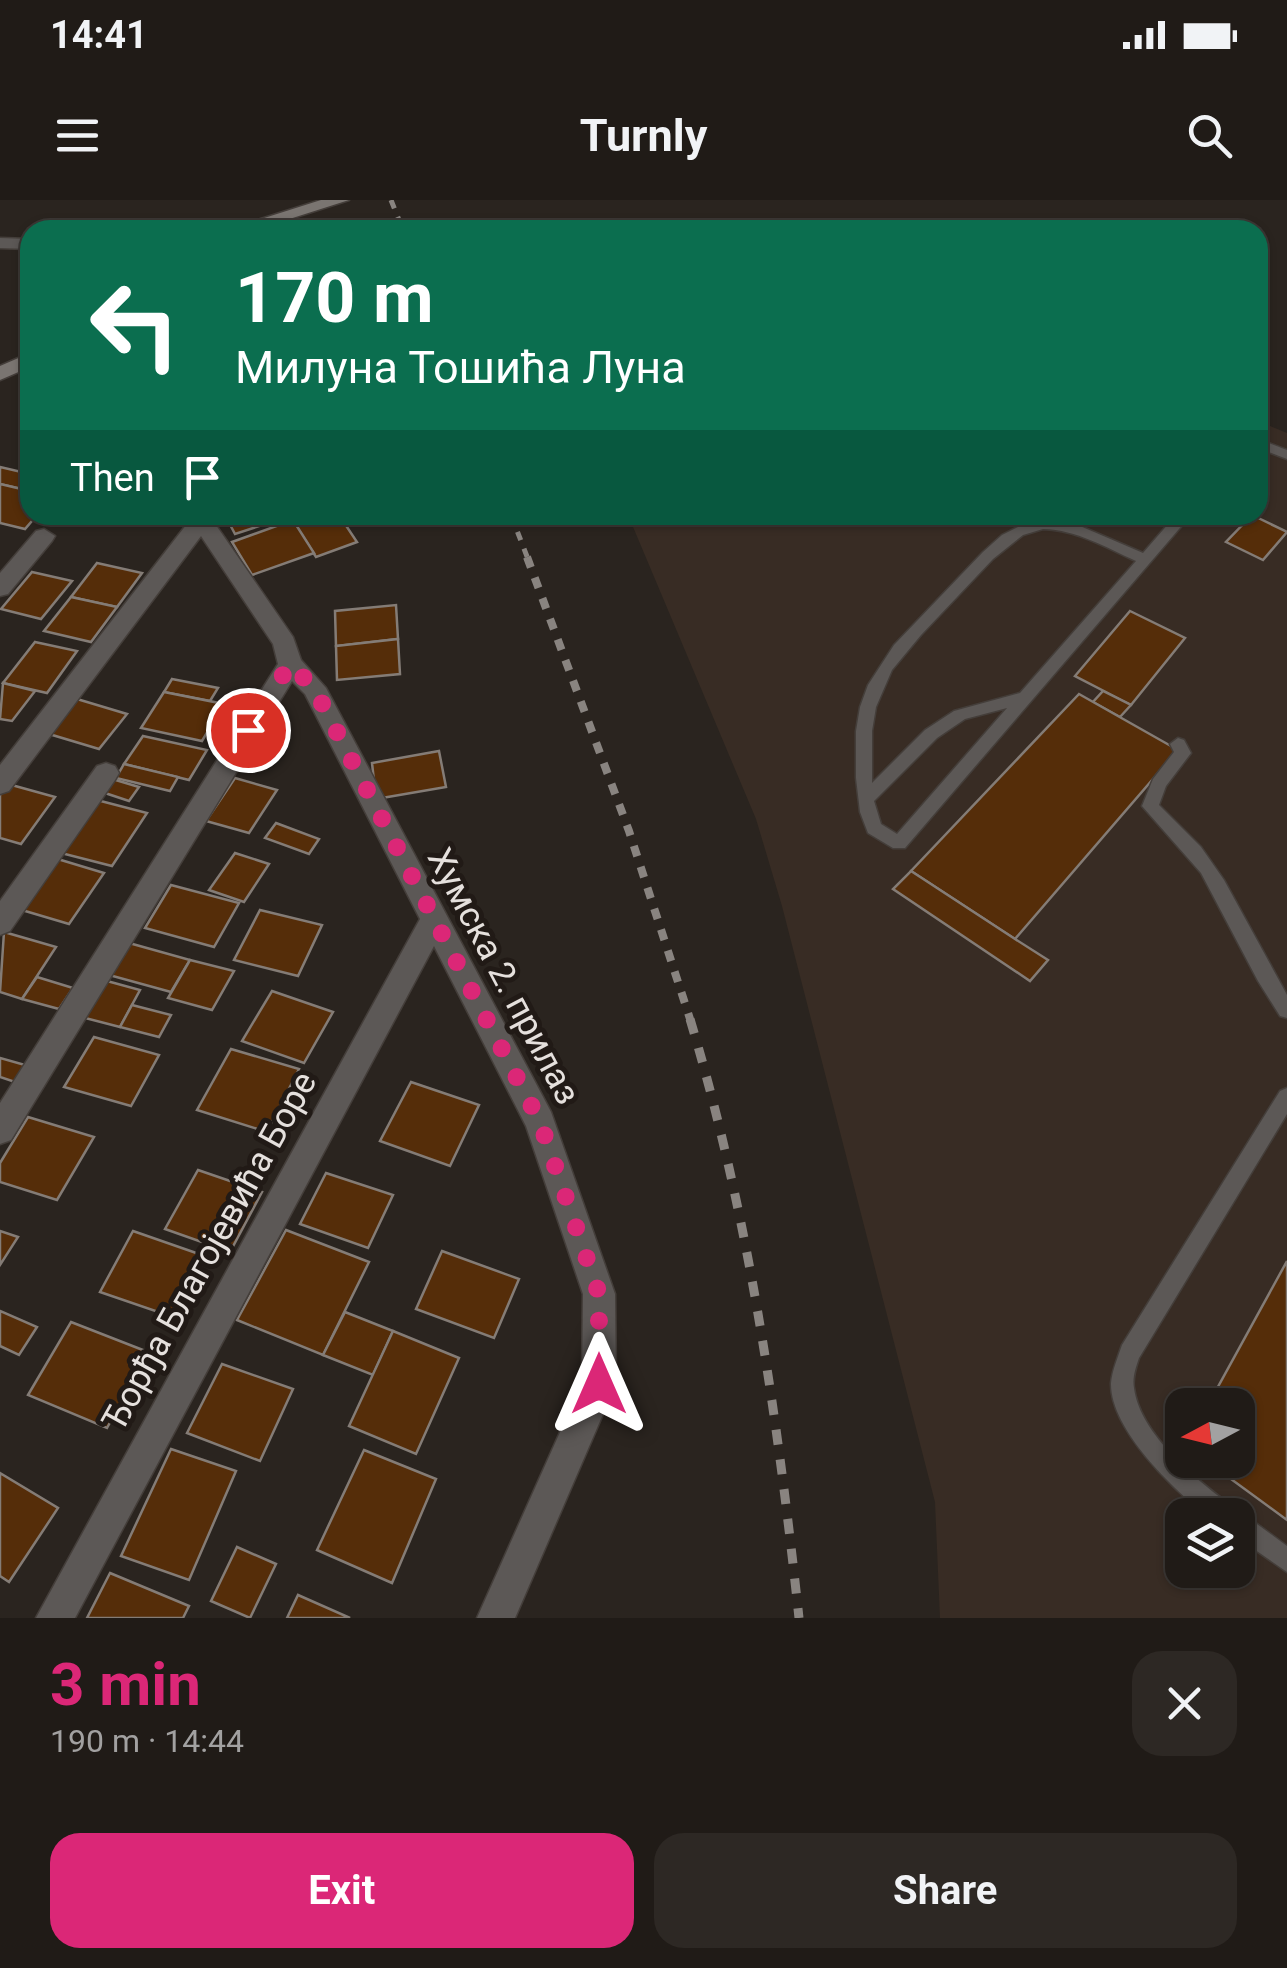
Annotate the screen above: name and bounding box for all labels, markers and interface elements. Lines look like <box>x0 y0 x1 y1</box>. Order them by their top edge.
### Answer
text: 14:41 <box>50 13 148 57</box>
icon: menu <box>50 108 105 163</box>
icon: search <box>1182 108 1237 163</box>
text: Turnly <box>580 109 707 162</box>
text: 170 m <box>235 257 434 339</box>
icon: left <box>70 260 200 390</box>
text: Милуна Тошића Луна <box>235 341 686 394</box>
icon: arrive <box>175 450 230 505</box>
text: Then <box>70 456 155 500</box>
pin <box>206 688 291 773</box>
icon: arrive <box>221 703 276 758</box>
street label: Хумска 2. прилаз <box>419 841 588 1111</box>
street label: Ђорђа Благојевића Боре <box>94 1065 325 1438</box>
position arrow <box>547 1332 651 1436</box>
north arrow <box>1165 1388 1255 1478</box>
map controls <box>1165 1388 1255 1588</box>
button: layers <box>1165 1498 1255 1588</box>
text: 3 min <box>50 1649 201 1720</box>
button: close <box>1132 1651 1237 1756</box>
text: 190 m · 14:44 <box>50 1722 244 1760</box>
button: Exit <box>50 1833 634 1948</box>
button: Share <box>654 1833 1237 1948</box>

